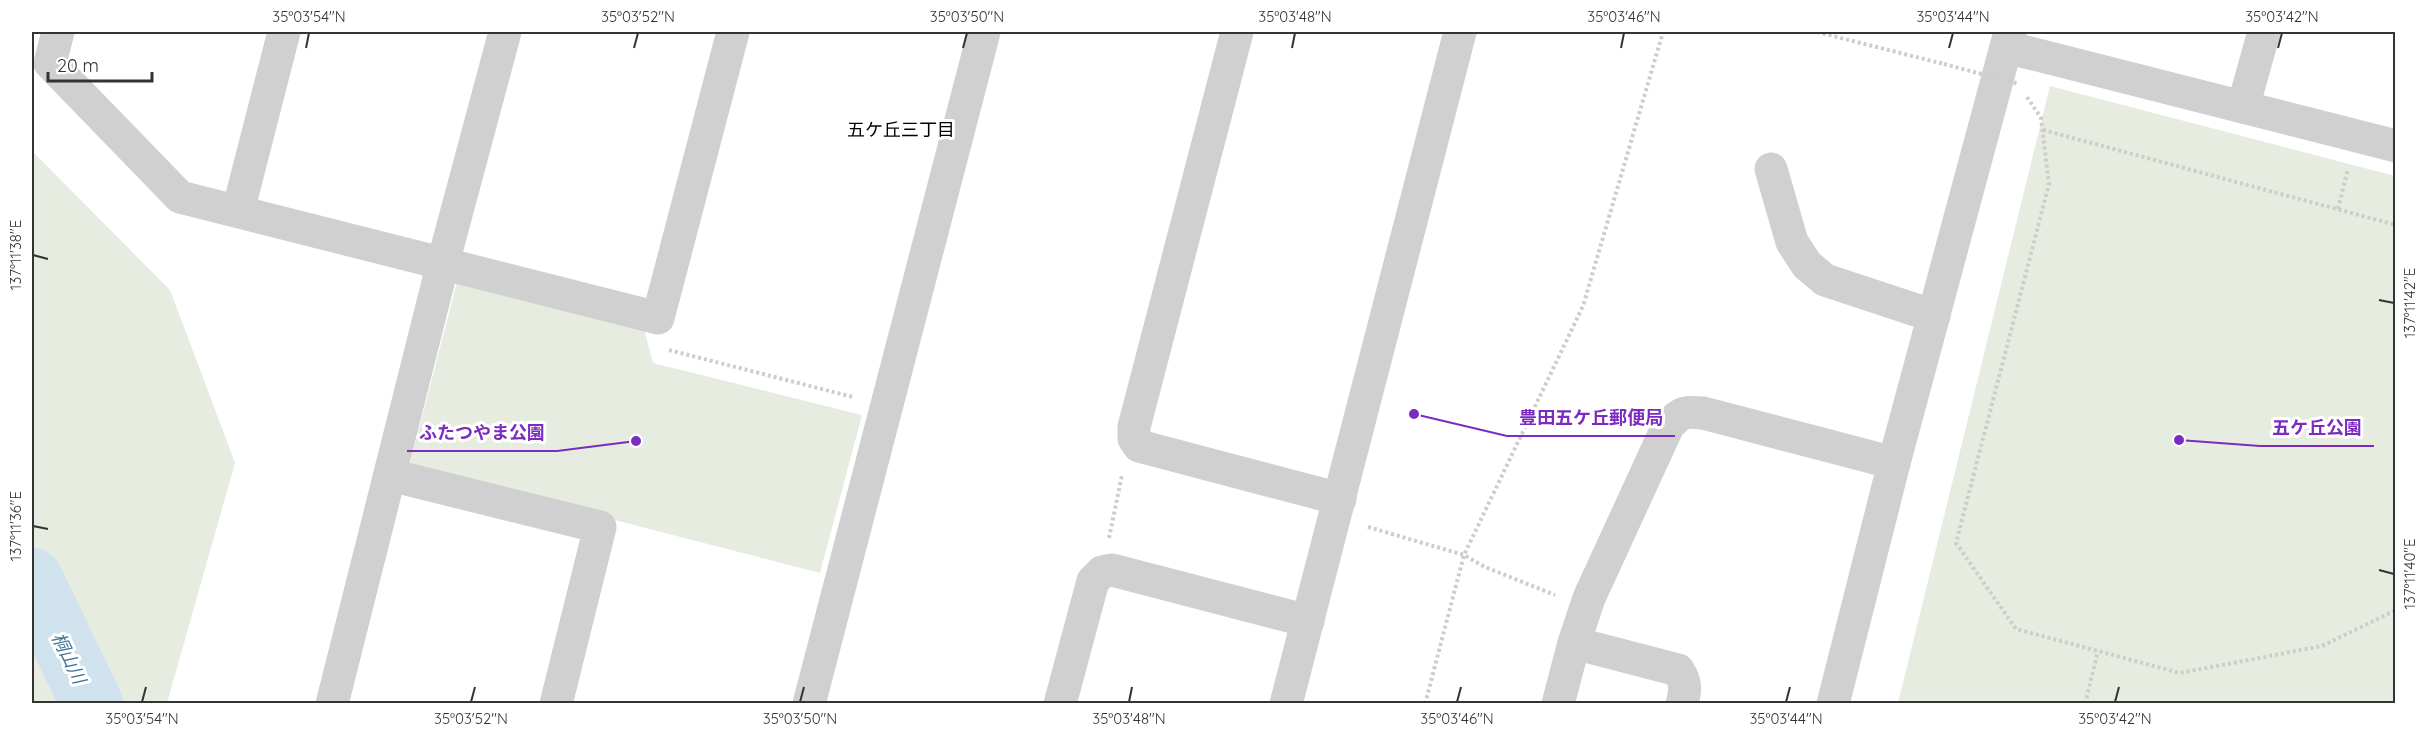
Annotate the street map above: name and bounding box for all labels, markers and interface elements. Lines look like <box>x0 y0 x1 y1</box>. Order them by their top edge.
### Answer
text: 35°03'54"N <box>272 7 346 26</box>
text: 35°03'52"N <box>601 7 675 26</box>
text: 35°03'50"N <box>930 7 1004 26</box>
text: 35°03'48"N <box>1258 7 1332 26</box>
text: 35°03'46"N <box>1587 7 1661 26</box>
text: 35°03'44"N <box>1916 7 1990 26</box>
text: 35°03'42"N <box>2245 7 2319 26</box>
scale bar <box>48 45 152 83</box>
text: 20 m <box>57 54 99 77</box>
district label: 五ケ丘三丁目 <box>847 118 955 141</box>
text: 137°11'38"E <box>6 220 25 290</box>
text: 137°11'42"E <box>2400 268 2419 338</box>
callout: 豊田五ケ丘郵便局 <box>1507 400 1675 436</box>
text: 豊田五ケ丘郵便局 <box>1519 406 1663 429</box>
callout: 五ケ丘公園 <box>2260 410 2374 446</box>
callout: ふたつやま公園 <box>407 415 557 451</box>
text: 五ケ丘公園 <box>2272 416 2362 439</box>
text: ふたつやま公園 <box>419 421 545 444</box>
text: 137°11'36"E <box>6 491 25 561</box>
text: 137°11'40"E <box>2400 538 2419 610</box>
water label: 桐山川 <box>47 629 92 689</box>
text: 35°03'54"N <box>105 709 179 728</box>
text: 35°03'52"N <box>434 709 508 728</box>
text: 35°03'50"N <box>763 709 837 728</box>
text: 35°03'48"N <box>1092 709 1166 728</box>
text: 35°03'46"N <box>1420 709 1494 728</box>
text: 35°03'44"N <box>1749 709 1823 728</box>
text: 35°03'42"N <box>2078 709 2152 728</box>

